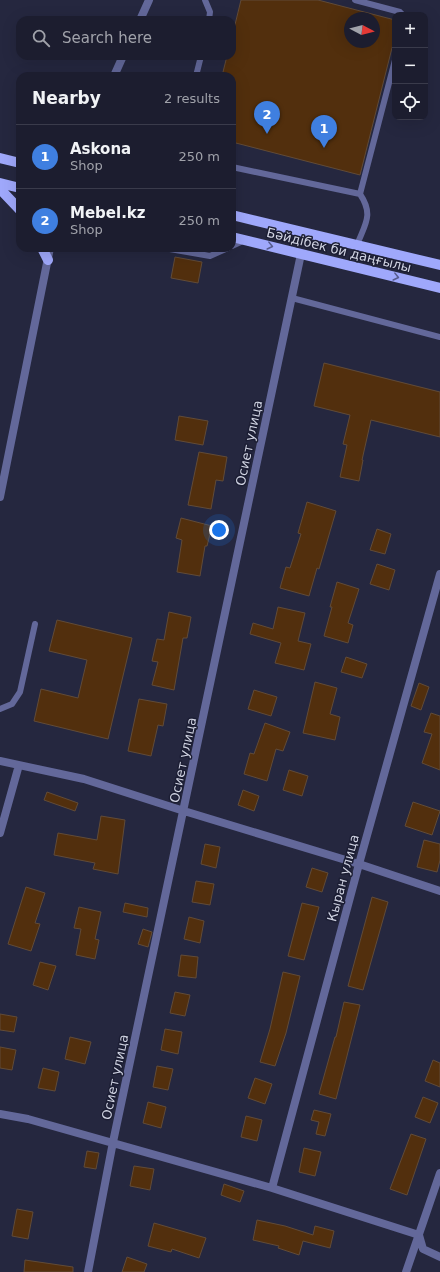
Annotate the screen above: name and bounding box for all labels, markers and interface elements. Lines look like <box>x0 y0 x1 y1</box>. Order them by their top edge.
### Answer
north arrow <box>344 12 380 48</box>
map controls <box>392 12 428 120</box>
button: + <box>392 12 428 48</box>
search box <box>16 16 236 60</box>
icon: search <box>30 27 52 49</box>
text: Search here <box>62 29 152 47</box>
button: − <box>392 48 428 84</box>
button: locate <box>392 84 428 120</box>
text: Nearby <box>32 88 101 108</box>
text: 2 results <box>164 91 220 106</box>
pin: 2 <box>254 101 280 134</box>
pin: 1 <box>311 115 337 148</box>
text: Askona <box>70 140 131 158</box>
text: 1 <box>40 149 50 164</box>
text: 250 m <box>178 149 220 164</box>
text: Shop <box>70 158 103 173</box>
text: Mebel.kz <box>70 204 146 222</box>
text: 2 <box>40 213 50 228</box>
text: 250 m <box>178 213 220 228</box>
text: Shop <box>70 222 103 237</box>
street label: Бәйдібек би даңғылы <box>265 225 413 275</box>
one-way arrow <box>266 241 273 250</box>
one-way arrow <box>392 272 399 281</box>
street label: Осиет улица <box>233 399 265 487</box>
your location <box>209 520 229 540</box>
street label: Осиет улица <box>167 716 199 804</box>
street label: Кыран улица <box>324 833 362 923</box>
street label: Осиет улица <box>99 1033 131 1121</box>

